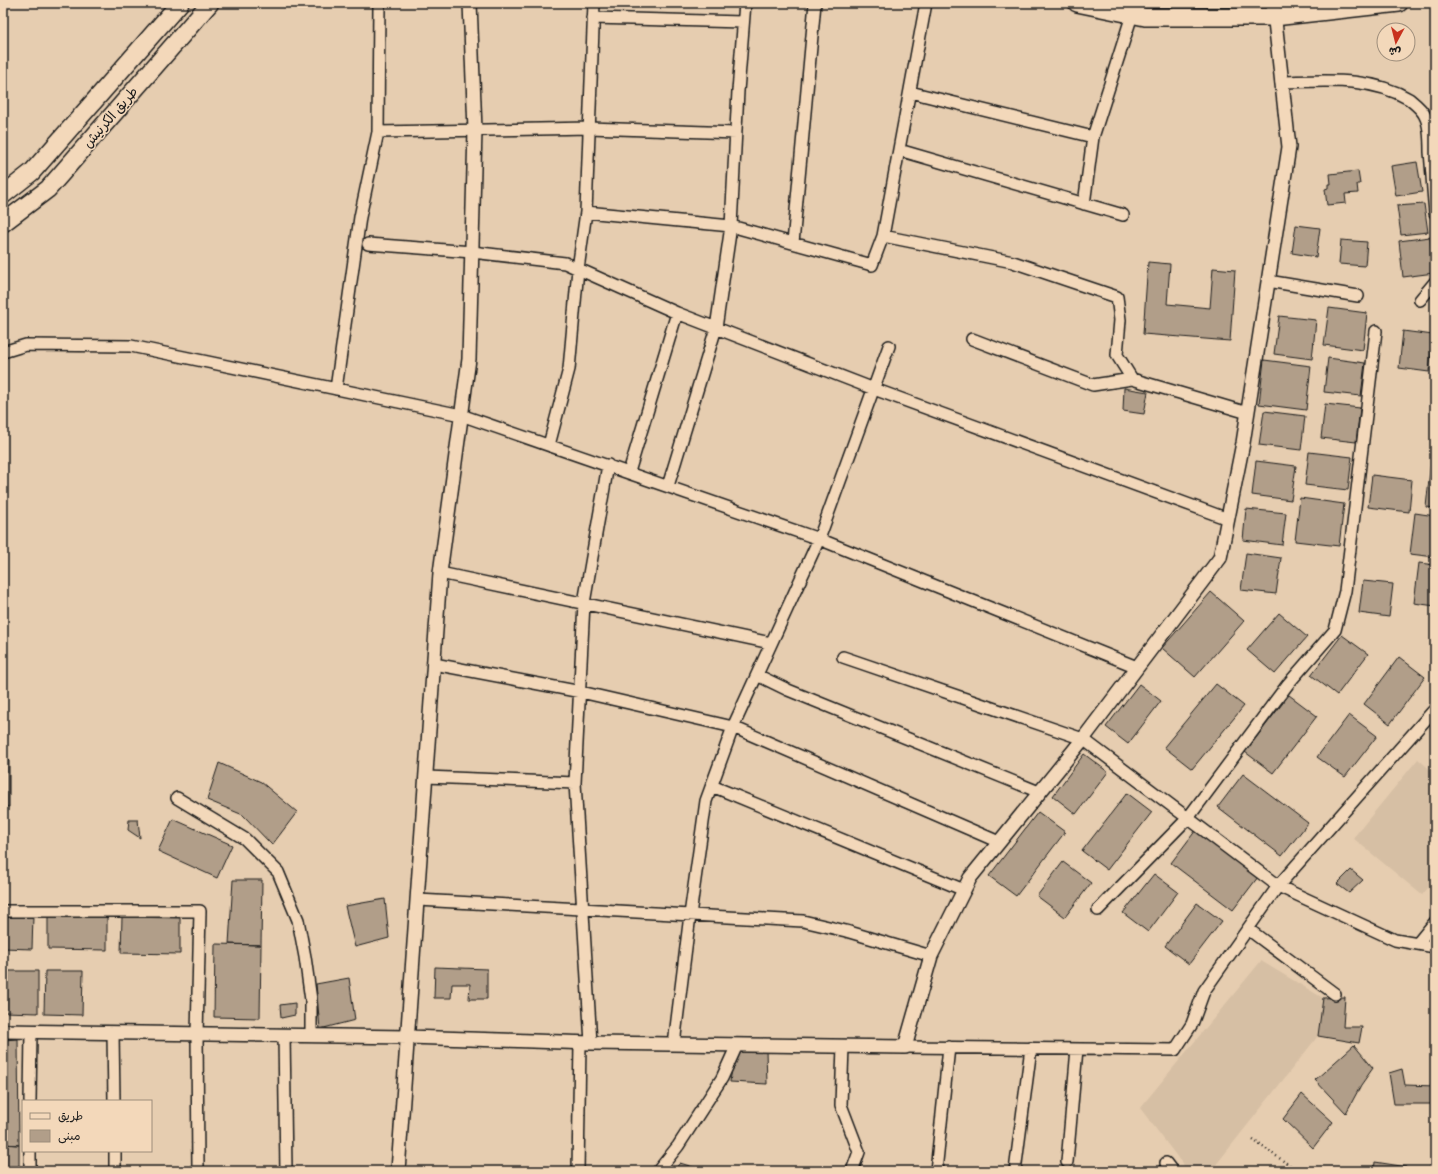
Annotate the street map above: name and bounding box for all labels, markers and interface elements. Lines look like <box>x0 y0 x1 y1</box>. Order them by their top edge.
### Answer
north arrow <box>1376 22 1416 62</box>
text: ش <box>1388 42 1402 60</box>
street label: طريق الكرنيش <box>78 83 144 153</box>
legend <box>22 1100 152 1152</box>
text: طريق <box>58 1108 83 1126</box>
text: مبنى <box>58 1128 81 1146</box>

